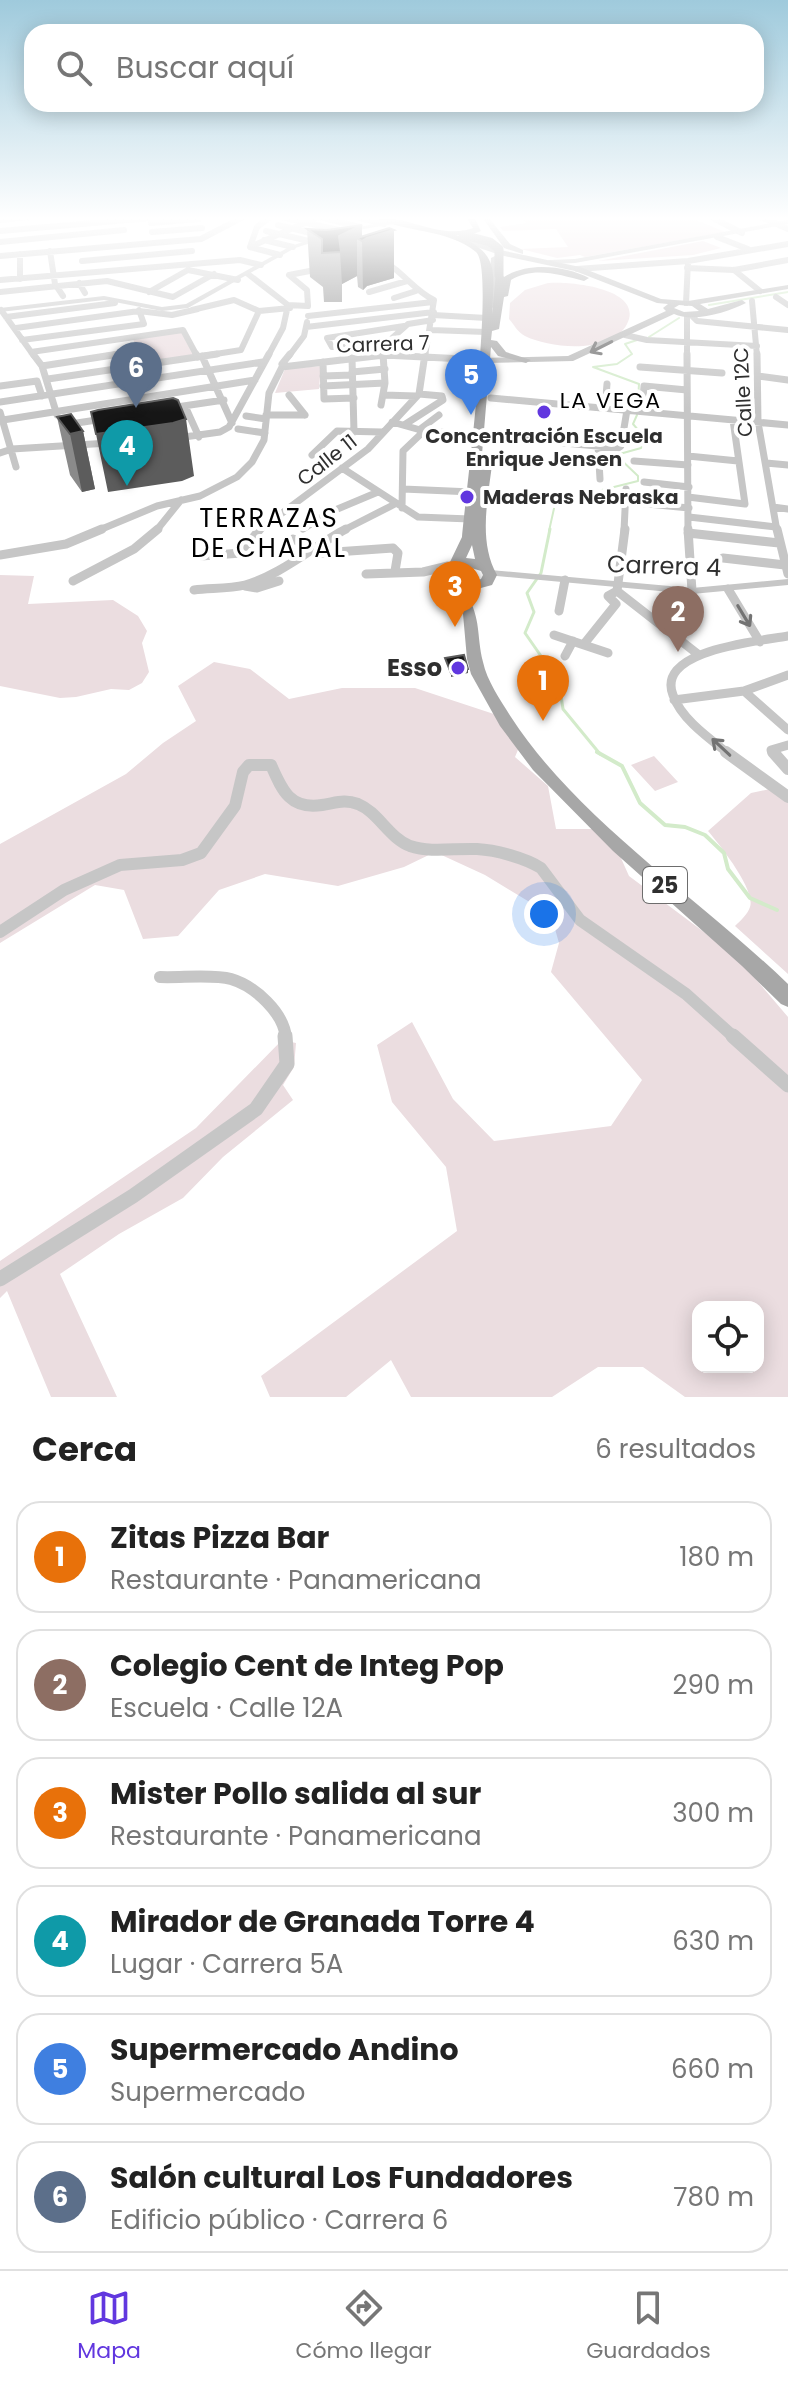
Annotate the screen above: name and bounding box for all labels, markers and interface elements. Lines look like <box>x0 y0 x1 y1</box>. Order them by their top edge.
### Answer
search box <box>24 24 764 112</box>
icon: search <box>52 46 96 90</box>
text: Buscar aquí <box>116 46 294 89</box>
street label: Carrera 7 <box>336 328 430 360</box>
one-way arrow <box>589 339 613 355</box>
pin: 6 <box>110 342 162 408</box>
street label: Calle 12C <box>727 346 759 438</box>
pin: 5 <box>445 349 497 415</box>
district label: LA VEGA <box>560 385 662 416</box>
marker: Concentración Escuela Enrique Jensen <box>535 403 553 421</box>
pin: 4 <box>101 420 153 486</box>
place label: Concentración Escuela Enrique Jensen <box>425 422 663 473</box>
street label: Calle 11 <box>291 428 363 492</box>
place label: Maderas Nebraska <box>483 483 679 511</box>
marker: Maderas Nebraska <box>458 488 476 506</box>
district label: TERRAZAS DE CHAPAL <box>191 500 347 566</box>
street label: Carrera 4 <box>606 547 722 584</box>
pin: 3 <box>429 561 481 627</box>
pin: 2 <box>652 586 704 652</box>
one-way arrow <box>736 604 753 626</box>
place label: Esso <box>387 651 442 684</box>
pin: 1 <box>517 655 569 721</box>
marker: Esso <box>449 659 467 677</box>
one-way arrow <box>712 738 732 757</box>
road number: 25 <box>643 867 687 903</box>
your location <box>524 894 564 934</box>
map controls <box>692 1301 764 1373</box>
button: locate <box>692 1301 764 1373</box>
text: Cerca <box>32 1425 137 1473</box>
text: 6 resultados <box>595 1431 756 1467</box>
text: Zitas Pizza Bar <box>110 1516 329 1559</box>
text: 1 <box>55 1539 65 1575</box>
text: 180 m <box>679 1539 754 1575</box>
text: Restaurante · Panamericana <box>110 1562 482 1598</box>
text: Colegio Cent de Integ Pop <box>110 1644 504 1687</box>
text: 2 <box>53 1667 67 1703</box>
text: 290 m <box>673 1667 754 1703</box>
text: Escuela · Calle 12A <box>110 1690 343 1726</box>
text: Mister Pollo salida al sur <box>110 1772 481 1815</box>
text: 3 <box>52 1795 68 1831</box>
text: 300 m <box>672 1795 754 1831</box>
text: Restaurante · Panamericana <box>110 1818 482 1854</box>
text: Mirador de Granada Torre 4 <box>110 1900 535 1943</box>
text: 4 <box>51 1923 69 1959</box>
text: 630 m <box>672 1923 754 1959</box>
text: Lugar · Carrera 5A <box>110 1946 343 1982</box>
text: Supermercado Andino <box>110 2028 459 2071</box>
text: 5 <box>52 2051 68 2087</box>
text: 660 m <box>671 2051 754 2087</box>
text: Supermercado <box>110 2074 305 2110</box>
text: Salón cultural Los Fundadores <box>110 2156 573 2199</box>
text: 6 <box>52 2179 68 2215</box>
text: 780 m <box>673 2179 754 2215</box>
text: Edificio público · Carrera 6 <box>110 2202 448 2238</box>
tab: Mapa <box>77 2286 141 2367</box>
tab: Cómo llegar <box>296 2286 432 2367</box>
tab: Guardados <box>586 2286 711 2367</box>

